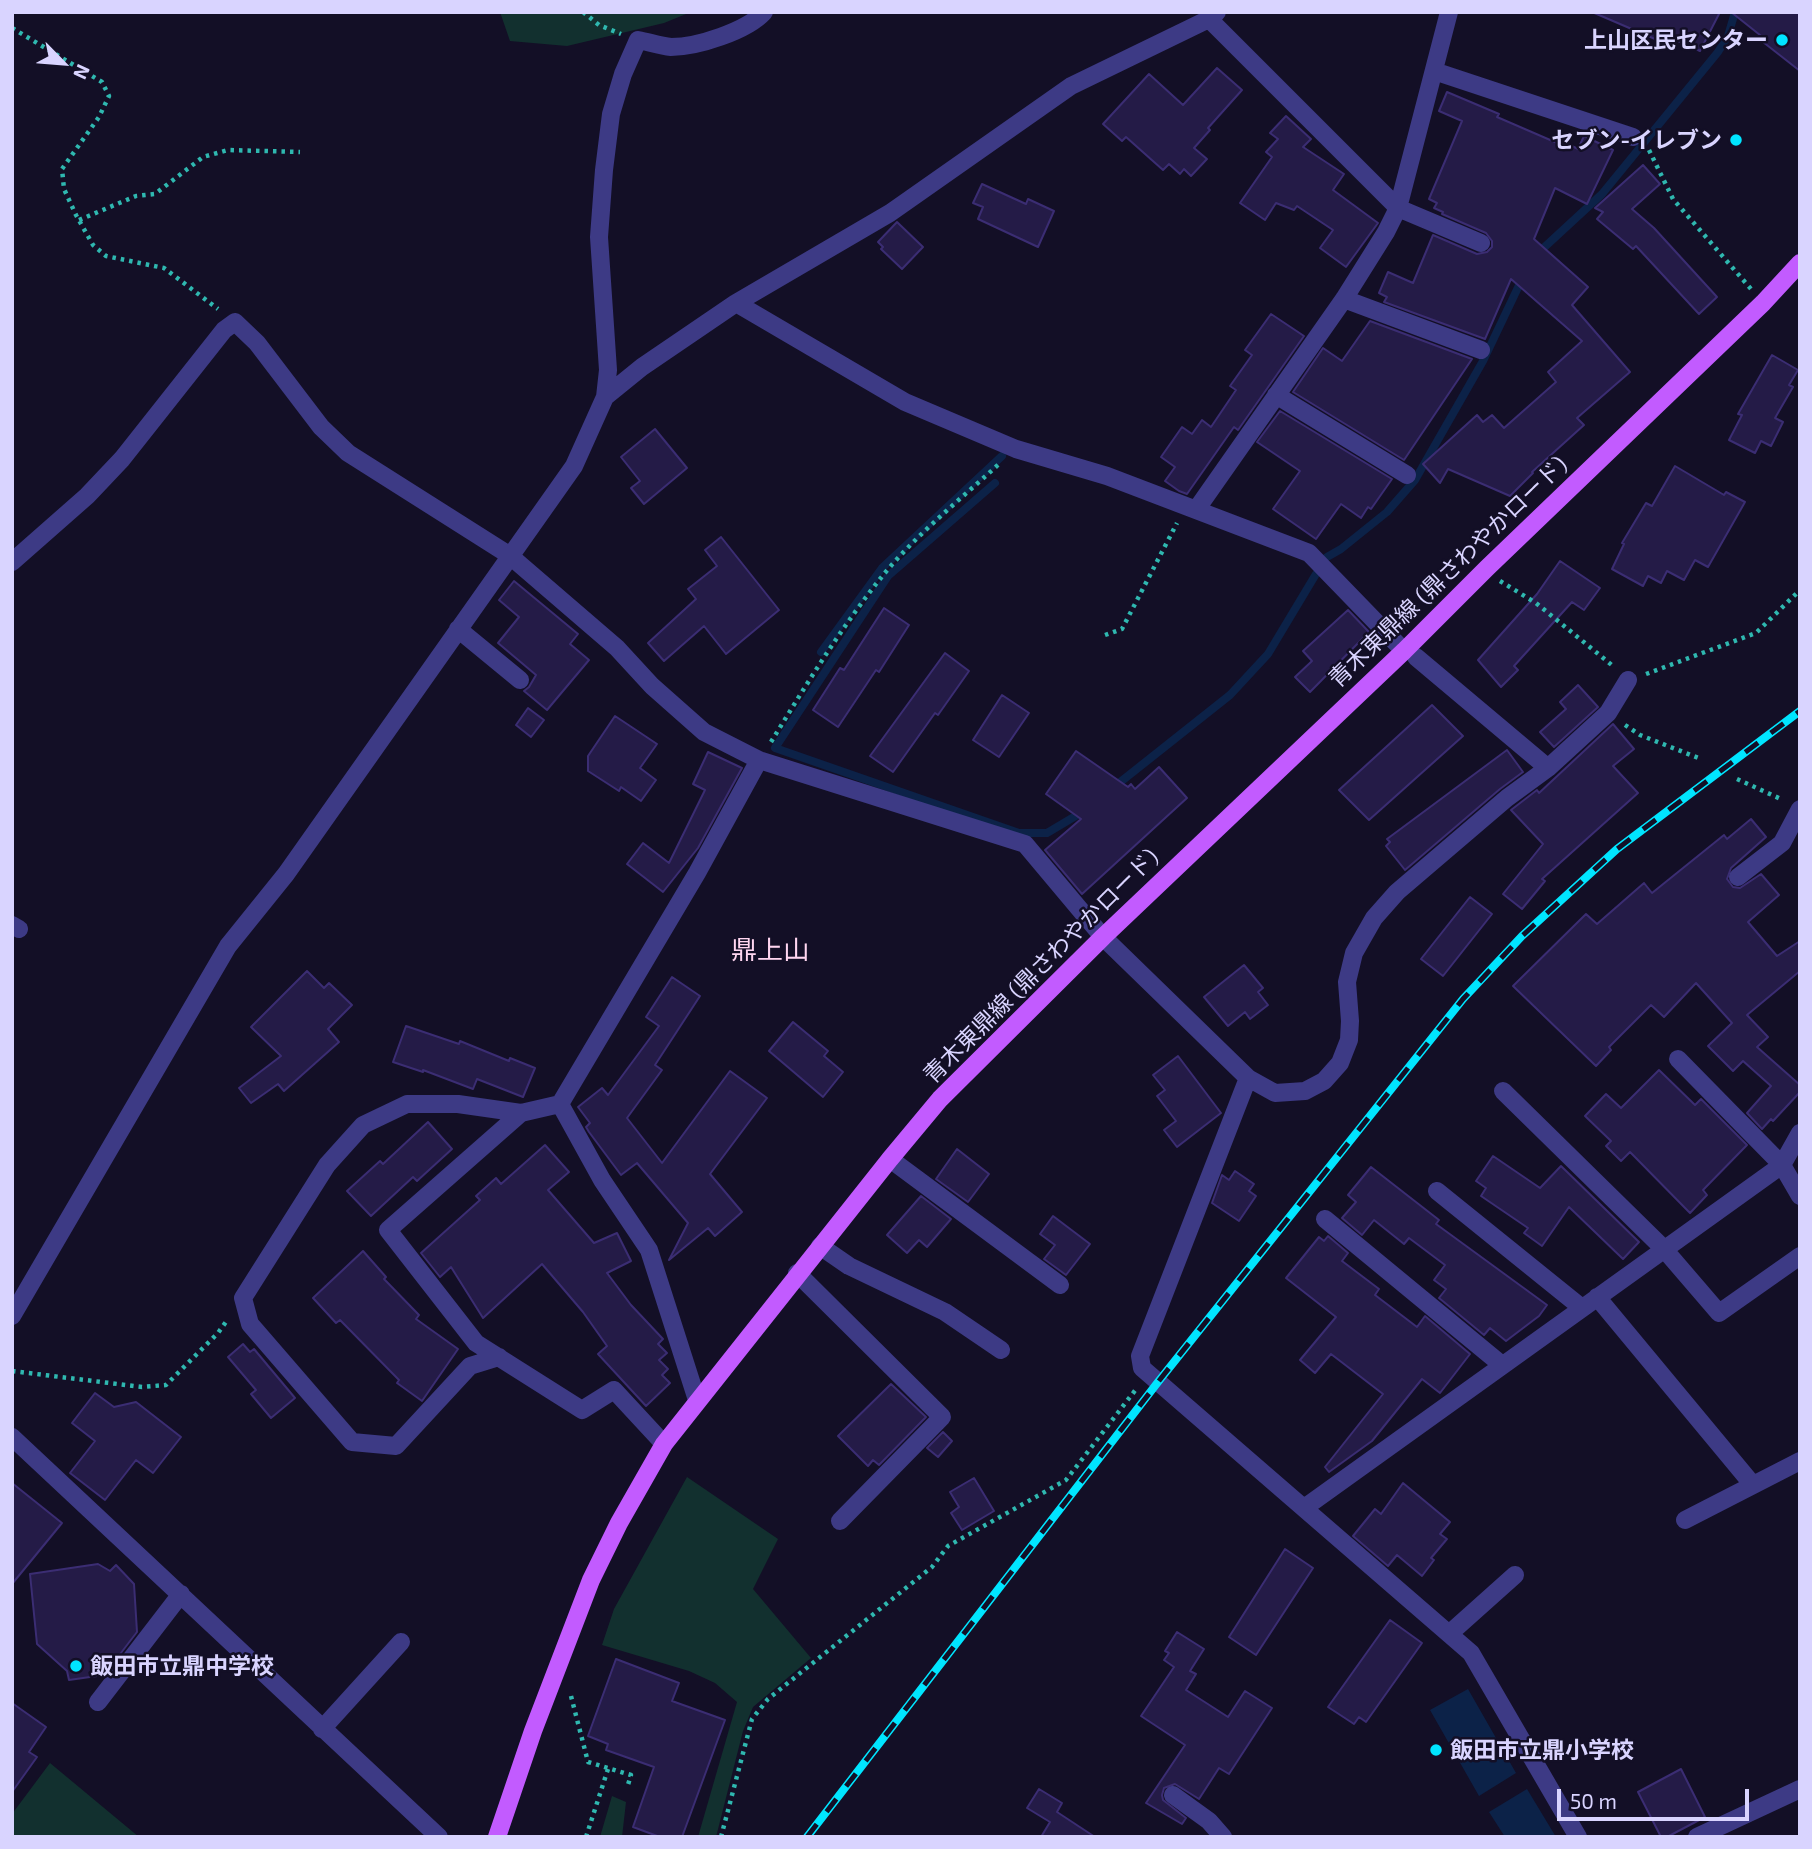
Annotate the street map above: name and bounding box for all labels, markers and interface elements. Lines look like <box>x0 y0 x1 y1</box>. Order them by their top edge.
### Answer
place label: 上山区民センター <box>1584 26 1768 54</box>
north arrow <box>28 28 98 98</box>
marker: 上山区民センター <box>1774 32 1790 48</box>
text: N <box>69 61 96 83</box>
place label: セブン-イレブン <box>1551 126 1722 154</box>
marker: セブン-イレブン <box>1728 132 1744 148</box>
street label: 青木東鼎線 (鼎さわやかロード) <box>1323 451 1573 693</box>
street label: 青木東鼎線 (鼎さわやかロード) <box>918 843 1164 1089</box>
district label: 鼎上山 <box>731 934 809 966</box>
place label: 飯田市立鼎中学校 <box>90 1652 274 1680</box>
marker: 飯田市立鼎中学校 <box>68 1658 84 1674</box>
place label: 飯田市立鼎小学校 <box>1450 1736 1634 1764</box>
marker: 飯田市立鼎小学校 <box>1428 1742 1444 1758</box>
scale bar <box>1560 1776 1752 1820</box>
text: 50 m <box>1570 1788 1617 1813</box>

